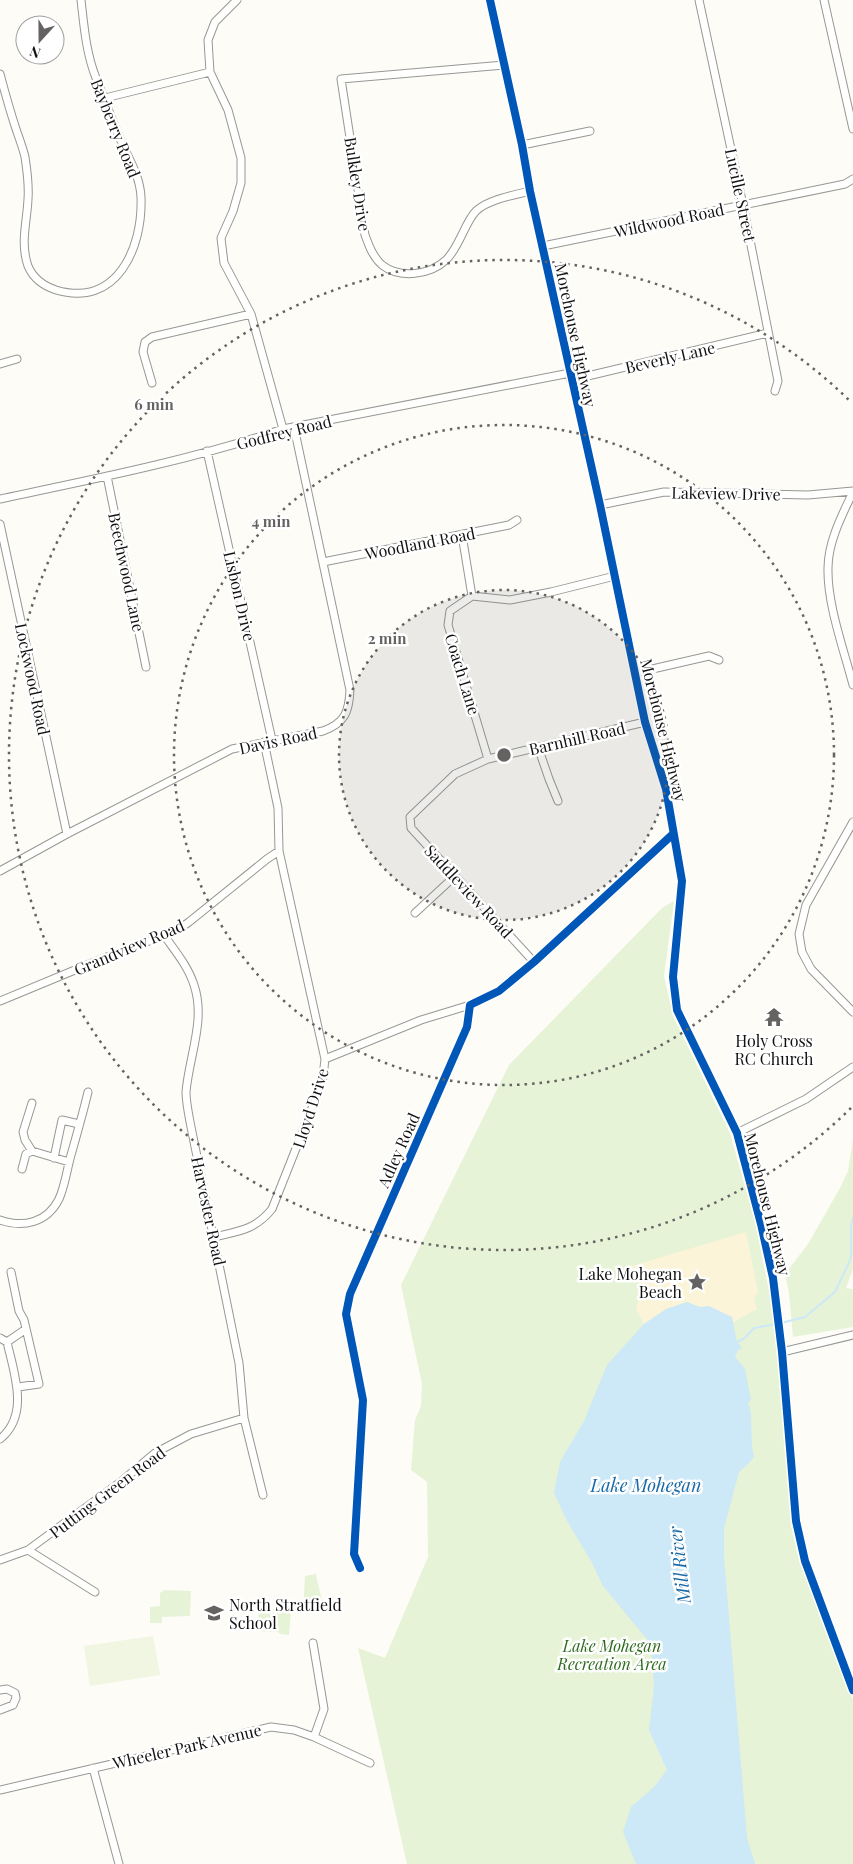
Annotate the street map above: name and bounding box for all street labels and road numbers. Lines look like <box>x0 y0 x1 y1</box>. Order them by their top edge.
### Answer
street label: Bayberry Road <box>87 75 145 181</box>
street label: Bulkley Drive <box>340 135 376 233</box>
street label: Lucille Street <box>721 146 761 244</box>
street label: Wildwood Road <box>611 198 726 242</box>
street label: Morehouse Highway <box>550 261 602 409</box>
street label: Beverly Lane <box>623 336 717 378</box>
street label: Godfrey Road <box>234 410 334 454</box>
street label: Lakeview Drive <box>671 482 781 504</box>
street label: Beechwood Lane <box>104 511 150 633</box>
street label: Woodland Road <box>362 522 477 564</box>
street label: Lisbon Drive <box>219 549 261 643</box>
street label: Lockwood Road <box>11 621 55 737</box>
street label: Coach Lane <box>441 631 485 717</box>
street label: Morehouse Highway <box>636 656 692 804</box>
street label: Barnhill Road <box>527 717 627 759</box>
street label: Davis Road <box>237 721 319 759</box>
street label: Saddleview Road <box>420 840 518 942</box>
street label: Grandview Road <box>71 914 187 980</box>
street label: Lloyd Drive <box>287 1065 333 1151</box>
street label: Adley Road <box>372 1109 424 1192</box>
street label: Morehouse Highway <box>740 1130 796 1278</box>
street label: Harvester Road <box>187 1155 231 1267</box>
street label: Putting Green Road <box>45 1441 169 1543</box>
street label: Wheeler Park Avenue <box>110 1719 263 1774</box>

